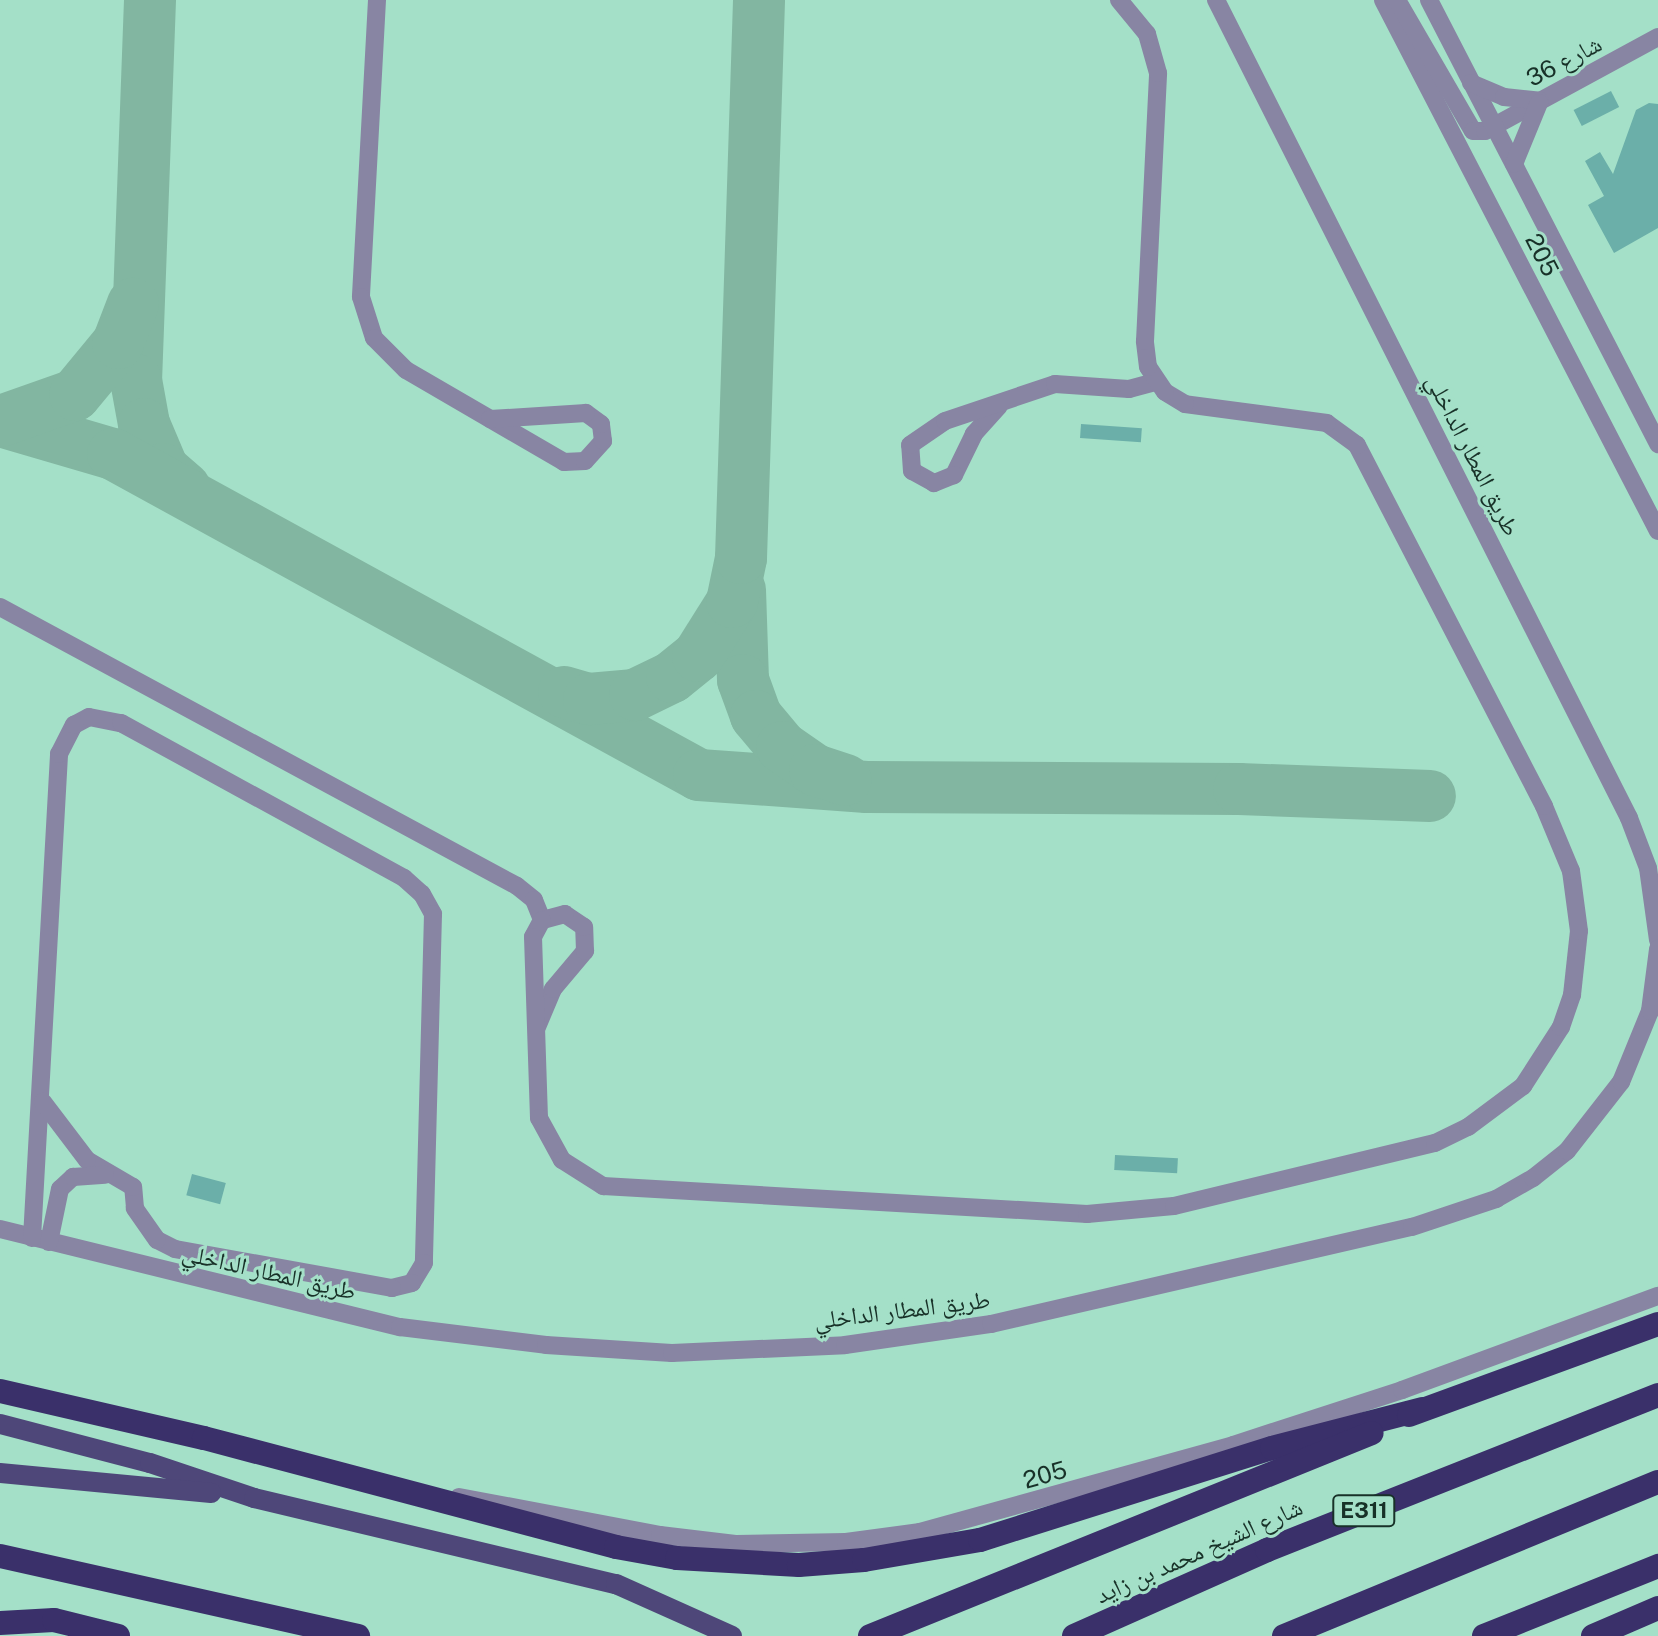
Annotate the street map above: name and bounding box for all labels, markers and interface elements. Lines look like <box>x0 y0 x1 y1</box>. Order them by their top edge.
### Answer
street label: شارع 36 <box>1521 29 1607 93</box>
street label: 205 <box>1519 229 1565 281</box>
street label: طريق المطار الداخلي <box>1420 369 1526 541</box>
street label: طريق المطار الداخلي <box>179 1238 359 1306</box>
street label: طريق المطار الداخلي <box>812 1285 992 1335</box>
street label: 205 <box>1020 1455 1070 1495</box>
street label: شارع الشيخ محمد بن زايد <box>1091 1492 1307 1610</box>
road number: E311 <box>1332 1493 1396 1529</box>

